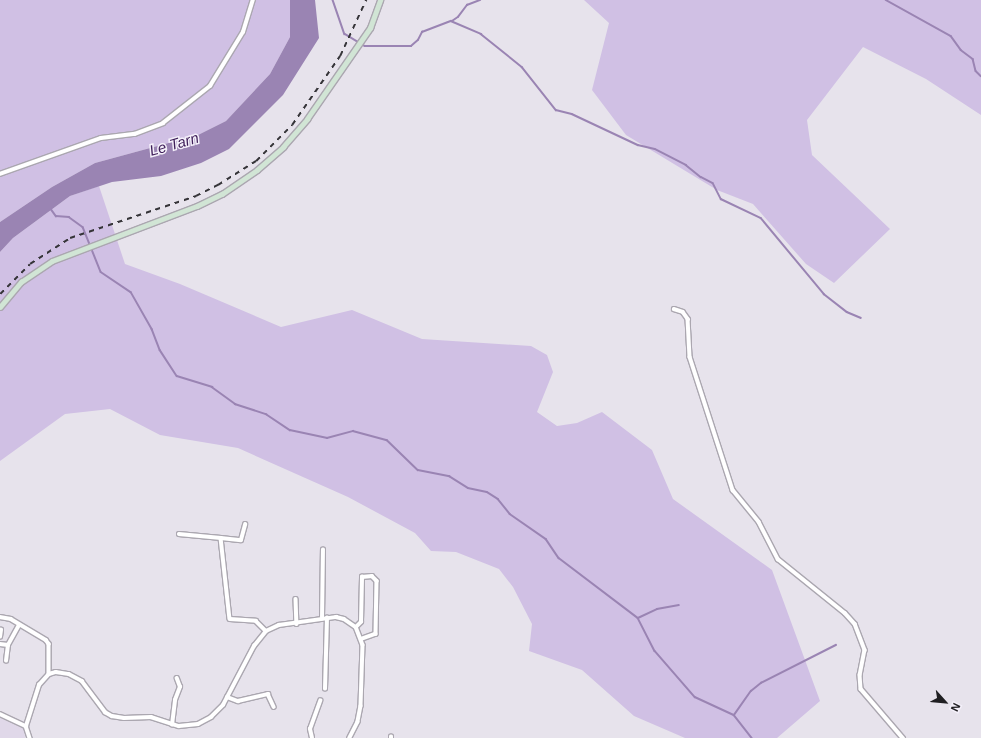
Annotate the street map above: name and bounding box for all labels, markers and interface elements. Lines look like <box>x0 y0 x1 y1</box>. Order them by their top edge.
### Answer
water label: Le Tarn <box>147 128 201 160</box>
north arrow <box>925 682 965 722</box>
text: N <box>949 701 963 714</box>

